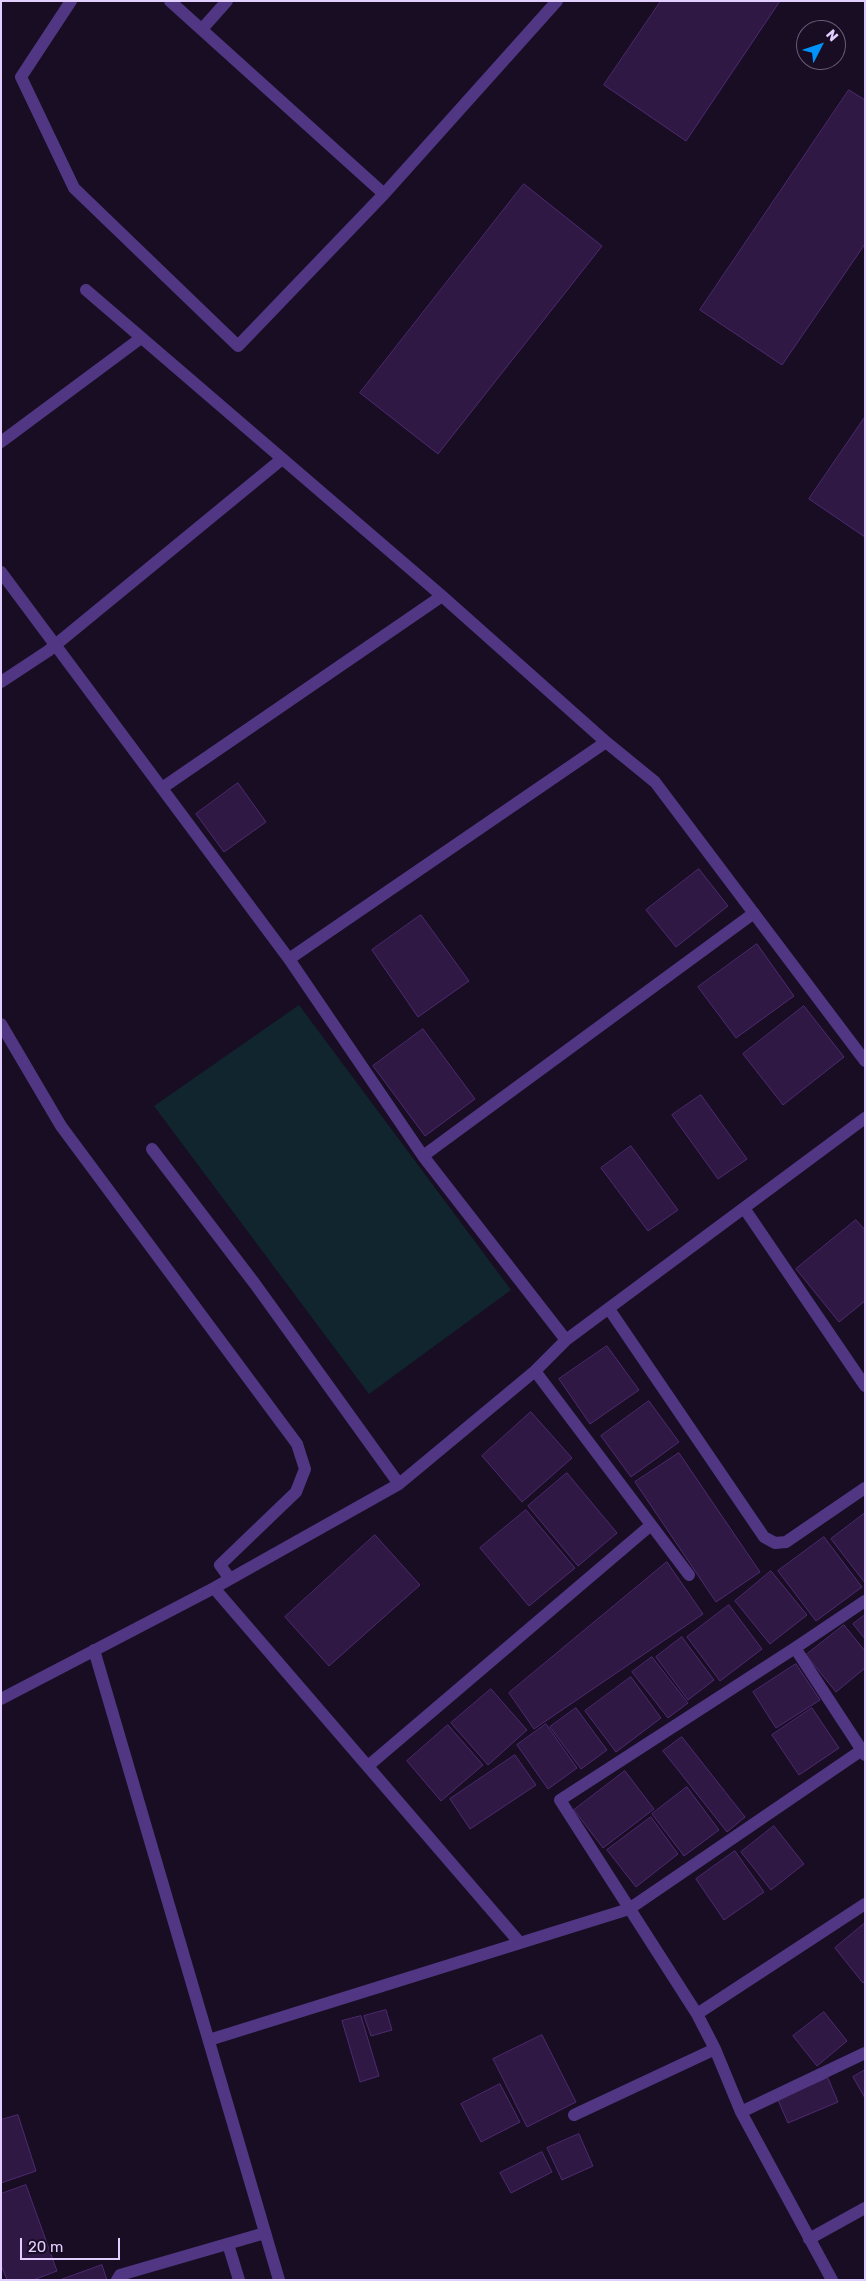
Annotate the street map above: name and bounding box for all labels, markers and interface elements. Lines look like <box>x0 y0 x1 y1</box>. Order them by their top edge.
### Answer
north arrow <box>796 20 846 70</box>
text: N <box>822 26 842 45</box>
scale bar <box>22 2228 122 2260</box>
text: 20 m <box>28 2238 63 2256</box>

